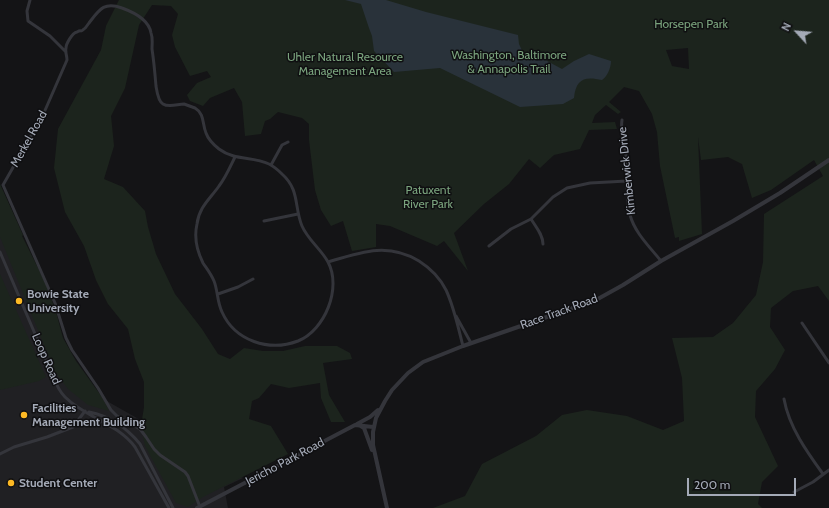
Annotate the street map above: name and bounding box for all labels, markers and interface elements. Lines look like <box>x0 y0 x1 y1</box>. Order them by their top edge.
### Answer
north arrow <box>777 12 817 52</box>
park label: Horsepen Park <box>654 17 728 31</box>
text: N <box>778 20 794 33</box>
park label: Washington, Baltimore & Annapolis Trail <box>451 48 567 76</box>
park label: Uhler Natural Resource Management Area <box>287 50 403 78</box>
street label: Merkel Road <box>8 108 50 170</box>
street label: Kimberwick Drive <box>615 126 639 216</box>
park label: Patuxent River Park <box>403 183 453 211</box>
place label: Bowie State University <box>27 287 89 315</box>
street label: Race Track Road <box>518 291 600 333</box>
marker: Bowie State University <box>14 296 24 306</box>
street label: Loop Road <box>28 331 64 387</box>
place label: Facilities Management Building <box>32 401 145 429</box>
marker: Facilities Management Building <box>19 410 29 420</box>
street label: Jericho Park Road <box>243 435 327 489</box>
scale bar <box>689 470 798 496</box>
place label: Student Center <box>19 476 97 490</box>
text: 200 m <box>694 477 730 492</box>
marker: Student Center <box>6 478 16 488</box>

